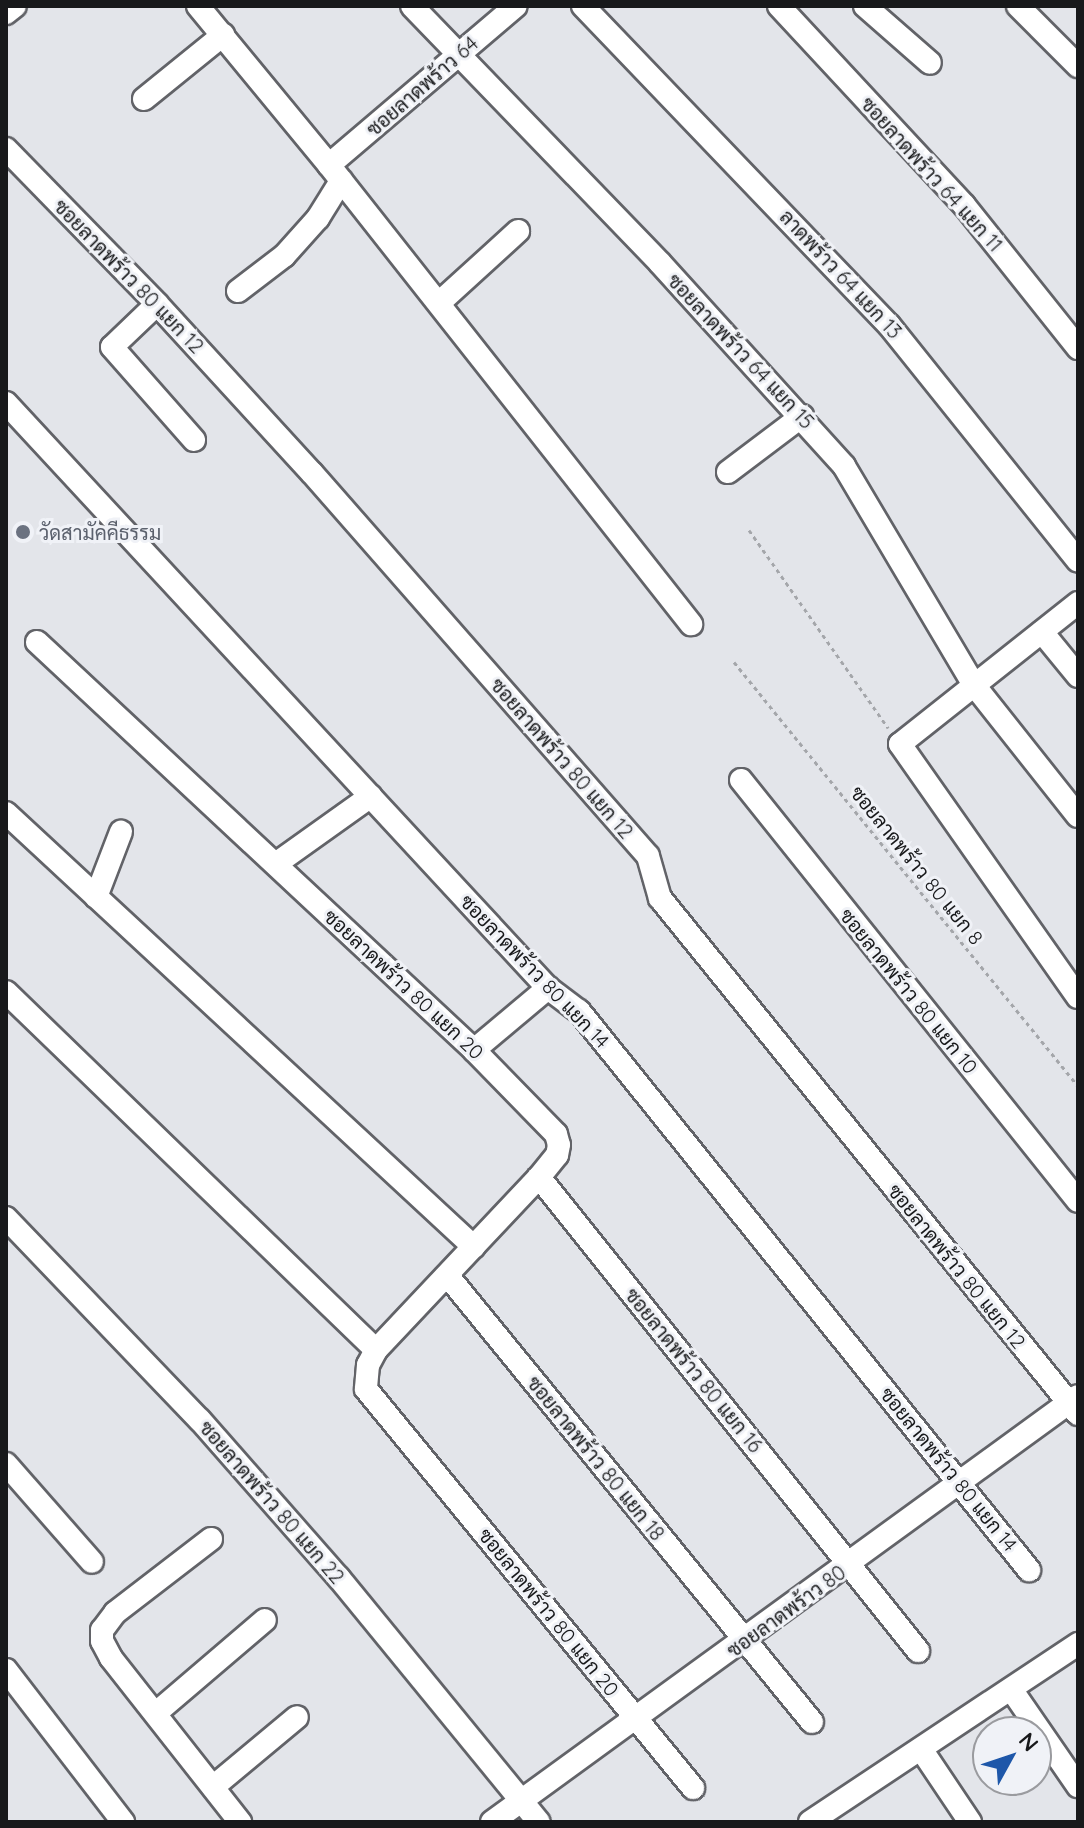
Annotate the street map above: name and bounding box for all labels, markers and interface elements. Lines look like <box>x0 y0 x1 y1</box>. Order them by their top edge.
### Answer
street label: ซอยลาดพร้าว 64 <box>361 31 483 141</box>
street label: ซอยลาดพร้าว 64 แยก 11 <box>856 92 1008 256</box>
street label: ซอยลาดพร้าว 80 แยก 12 <box>49 194 209 358</box>
street label: ลาดพร้าว 64 แยก 13 <box>775 205 907 343</box>
street label: ซอยลาดพร้าว 64 แยก 15 <box>663 268 819 434</box>
place label: วัดสามัคคีธรรม <box>39 520 161 544</box>
marker: วัดสามัคคีธรรม <box>14 523 32 541</box>
street label: ซอยลาดพร้าว 80 แยก 12 <box>486 673 638 843</box>
street label: ซอยลาดพร้าว 80 แยก 8 <box>846 781 988 949</box>
street label: ซอยลาดพร้าว 80 แยก 14 <box>456 889 614 1053</box>
street label: ซอยลาดพร้าว 80 แยก 20 <box>319 904 489 1064</box>
street label: ซอยลาดพร้าว 80 แยก 10 <box>835 904 983 1078</box>
street label: ซอยลาดพร้าว 80 แยก 12 <box>883 1179 1031 1353</box>
street label: ซอยลาดพร้าว 80 แยก 16 <box>620 1283 768 1457</box>
street label: ซอยลาดพร้าว 80 แยก 18 <box>522 1371 670 1545</box>
street label: ซอยลาดพร้าว 80 แยก 14 <box>876 1382 1022 1556</box>
street label: ซอยลาดพร้าว 80 แยก 22 <box>195 1415 349 1589</box>
street label: ซอยลาดพร้าว 80 แยก 20 <box>474 1523 624 1701</box>
street label: ซอยลาดพร้าว 80 <box>722 1560 850 1662</box>
north arrow <box>972 1716 1052 1796</box>
text: N <box>1013 1727 1045 1757</box>

